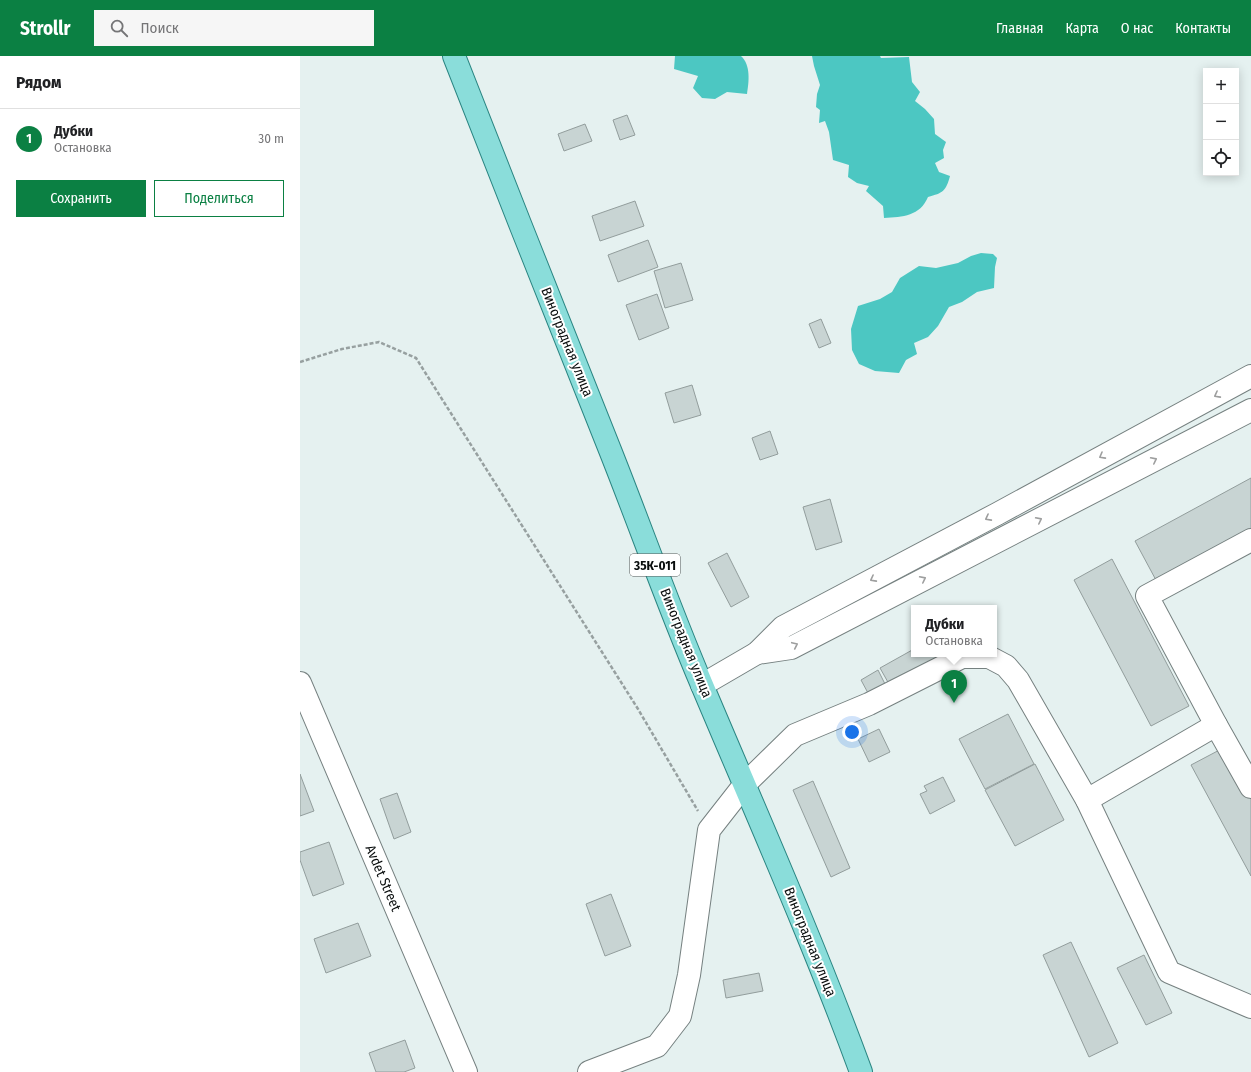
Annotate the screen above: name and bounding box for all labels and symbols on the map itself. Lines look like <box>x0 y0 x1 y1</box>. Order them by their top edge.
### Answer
street label: Виноградная улица <box>537 285 597 399</box>
one-way arrow <box>1213 390 1221 397</box>
one-way arrow <box>1099 452 1106 459</box>
one-way arrow <box>1150 457 1157 465</box>
one-way arrow <box>985 514 992 521</box>
one-way arrow <box>1035 517 1042 524</box>
road number: 35К-011 <box>630 554 680 576</box>
one-way arrow <box>870 574 877 581</box>
one-way arrow <box>919 577 927 584</box>
street label: Виноградная улица <box>656 586 716 700</box>
one-way arrow <box>791 642 799 650</box>
pin: 1 <box>941 670 967 703</box>
your location <box>842 722 862 742</box>
street label: Avdet Street <box>361 842 405 914</box>
street label: Виноградная улица <box>780 885 840 999</box>

